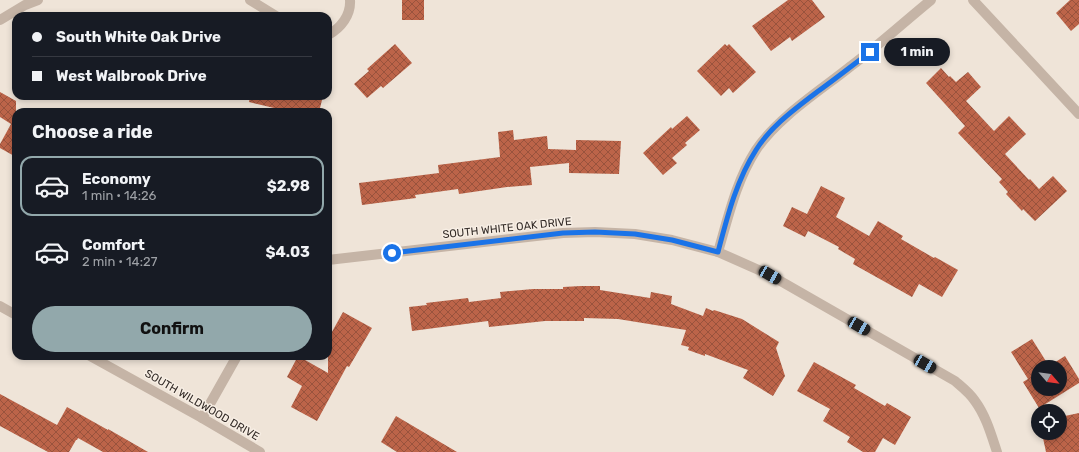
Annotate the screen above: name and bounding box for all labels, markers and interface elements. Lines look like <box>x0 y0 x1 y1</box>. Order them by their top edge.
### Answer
text: South White Oak Drive <box>56 28 221 46</box>
callout: 1 min <box>884 38 950 66</box>
route end <box>861 43 879 61</box>
text: 1 min <box>900 44 934 59</box>
text: West Walbrook Drive <box>56 67 207 85</box>
text: Choose a ride <box>32 121 153 143</box>
icon: car <box>34 168 70 204</box>
text: Economy <box>82 170 151 188</box>
text: $2.98 <box>267 177 310 195</box>
text: 1 min · 14:26 <box>82 188 156 203</box>
street label: SOUTH WHITE OAK DRIVE <box>442 215 572 241</box>
icon: car <box>34 234 70 270</box>
text: Comfort <box>82 236 145 254</box>
text: $4.03 <box>266 243 310 261</box>
route start <box>383 244 401 262</box>
text: 2 min · 14:27 <box>82 254 157 269</box>
car <box>757 264 783 286</box>
button: Confirm <box>32 306 312 352</box>
car <box>846 315 872 337</box>
car <box>912 353 938 375</box>
north arrow <box>1031 360 1067 396</box>
map controls <box>1031 360 1067 440</box>
street label: SOUTH WILDWOOD DRIVE <box>143 367 262 443</box>
button: locate <box>1031 404 1067 440</box>

